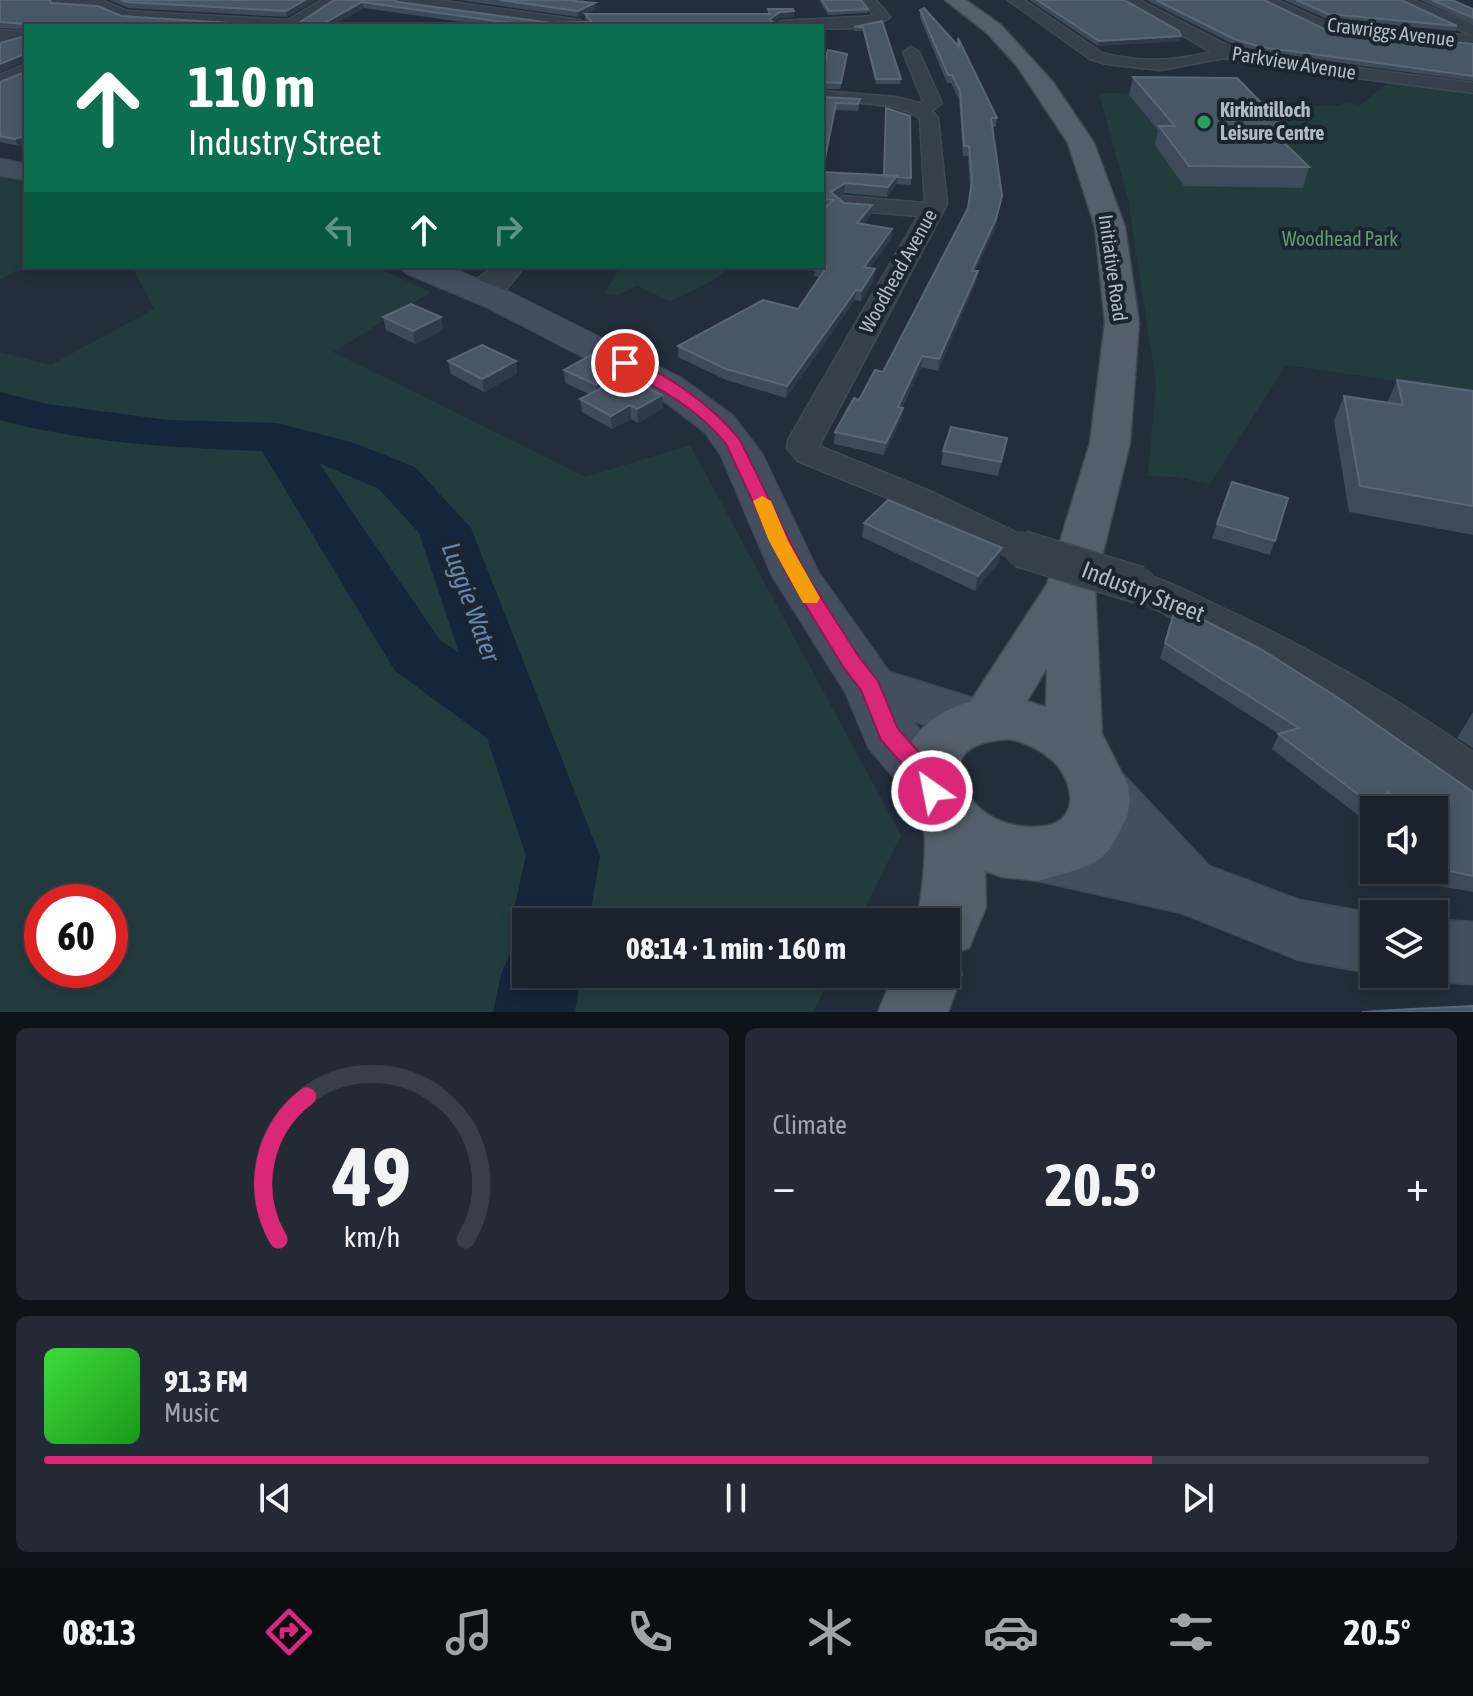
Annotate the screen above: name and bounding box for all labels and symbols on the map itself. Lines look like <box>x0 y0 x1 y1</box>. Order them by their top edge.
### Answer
street label: Crawriggs Avenue <box>1326 12 1456 51</box>
street label: Parkview Avenue <box>1230 41 1358 84</box>
place label: Kirkintilloch Leisure Centre <box>1220 98 1324 144</box>
marker: Kirkintilloch Leisure Centre <box>1195 113 1213 131</box>
street label: Woodhead Avenue <box>854 205 941 337</box>
street label: Initiative Road <box>1095 213 1132 323</box>
park label: Woodhead Park <box>1282 227 1398 250</box>
pin <box>591 329 659 397</box>
water label: Luggie Water <box>436 538 507 667</box>
street label: Industry Street <box>1078 556 1208 627</box>
position arrow <box>890 749 974 833</box>
speed limit sign: 60 <box>24 884 128 988</box>

